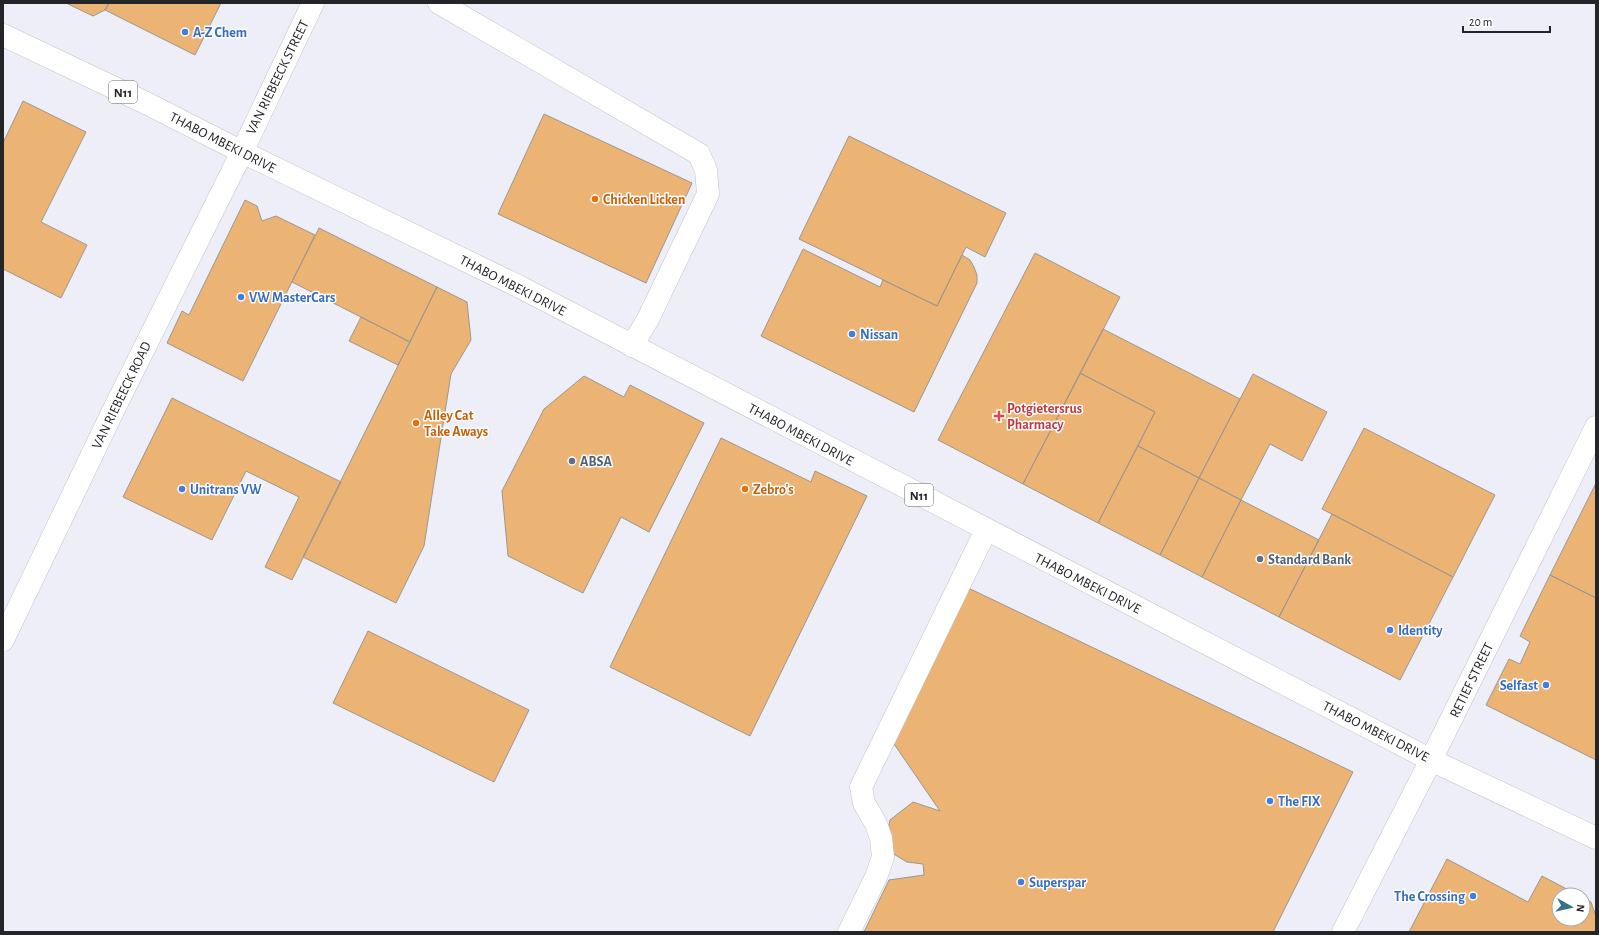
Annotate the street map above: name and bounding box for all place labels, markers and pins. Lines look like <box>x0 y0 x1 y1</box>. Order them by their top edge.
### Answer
place label: A-Z Chem <box>193 26 247 40</box>
marker: A-Z Chem <box>180 27 190 37</box>
place label: Chicken Licken <box>603 193 685 207</box>
marker: Chicken Licken <box>590 194 600 204</box>
place label: VW MasterCars <box>249 291 335 305</box>
marker: VW MasterCars <box>236 292 246 302</box>
place label: Nissan <box>860 328 898 342</box>
marker: Nissan <box>847 329 857 339</box>
place label: Potgietersrus Pharmacy <box>1007 402 1082 432</box>
place label: Alley Cat Take Aways <box>424 409 488 439</box>
marker: Potgietersrus Pharmacy <box>994 411 1004 421</box>
marker: Alley Cat Take Aways <box>411 418 421 428</box>
place label: ABSA <box>580 455 612 469</box>
marker: ABSA <box>567 456 577 466</box>
place label: Unitrans VW <box>190 483 262 497</box>
place label: Zebro's <box>753 483 794 497</box>
marker: Unitrans VW <box>177 484 187 494</box>
marker: Zebro's <box>740 484 750 494</box>
place label: Standard Bank <box>1268 553 1351 567</box>
marker: Standard Bank <box>1255 554 1265 564</box>
place label: Identity <box>1398 624 1443 638</box>
marker: Identity <box>1385 625 1395 635</box>
place label: Selfast <box>1500 679 1538 693</box>
marker: Selfast <box>1541 680 1551 690</box>
place label: The FIX <box>1278 795 1321 809</box>
marker: The FIX <box>1265 796 1275 806</box>
place label: Superspar <box>1029 876 1086 890</box>
marker: Superspar <box>1016 877 1026 887</box>
place label: The Crossing <box>1394 890 1466 904</box>
marker: The Crossing <box>1468 891 1478 901</box>

